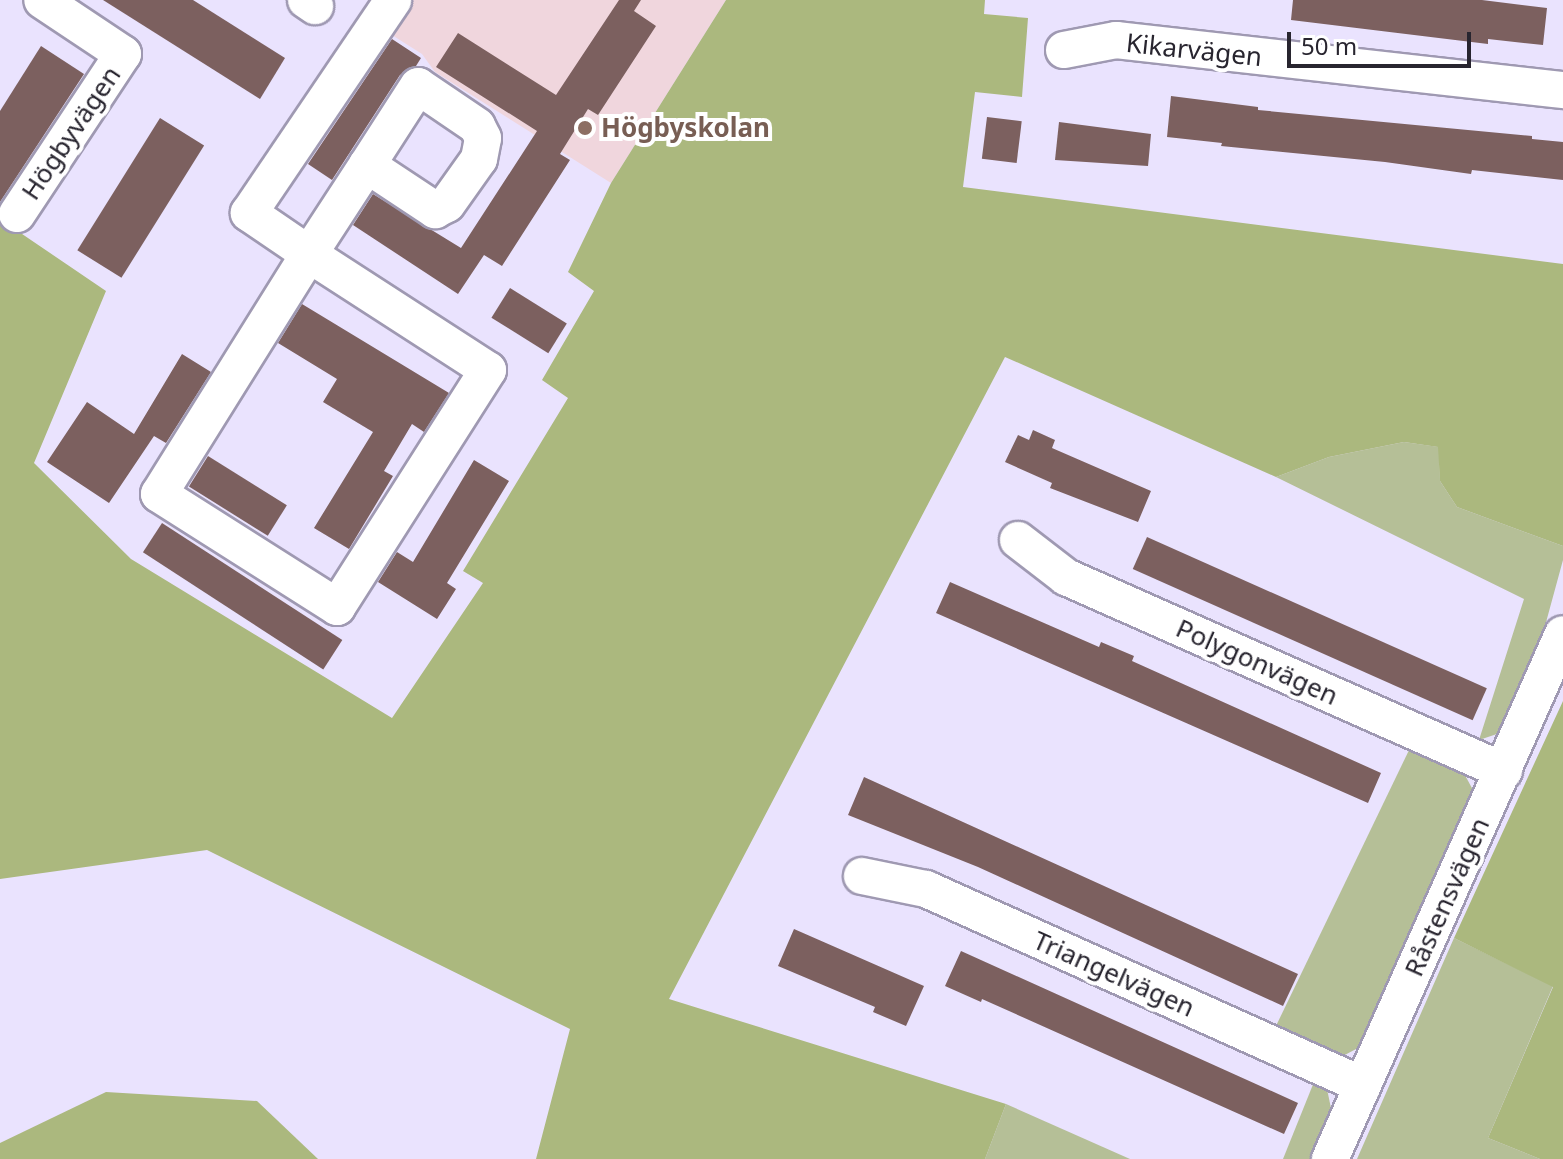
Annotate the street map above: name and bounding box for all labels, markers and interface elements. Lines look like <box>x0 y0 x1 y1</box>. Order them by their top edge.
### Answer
scale bar <box>1291 16 1475 66</box>
street label: Kikarvägen <box>1124 27 1264 73</box>
text: 50 m <box>1301 29 1357 62</box>
street label: Högbyvägen <box>15 60 127 206</box>
place label: Högbyskolan <box>601 112 770 144</box>
marker: Högbyskolan <box>576 119 594 137</box>
street label: Polygonvägen <box>1171 612 1343 712</box>
street label: Råstensvägen <box>1398 813 1496 981</box>
street label: Triangelvägen <box>1029 925 1199 1023</box>

